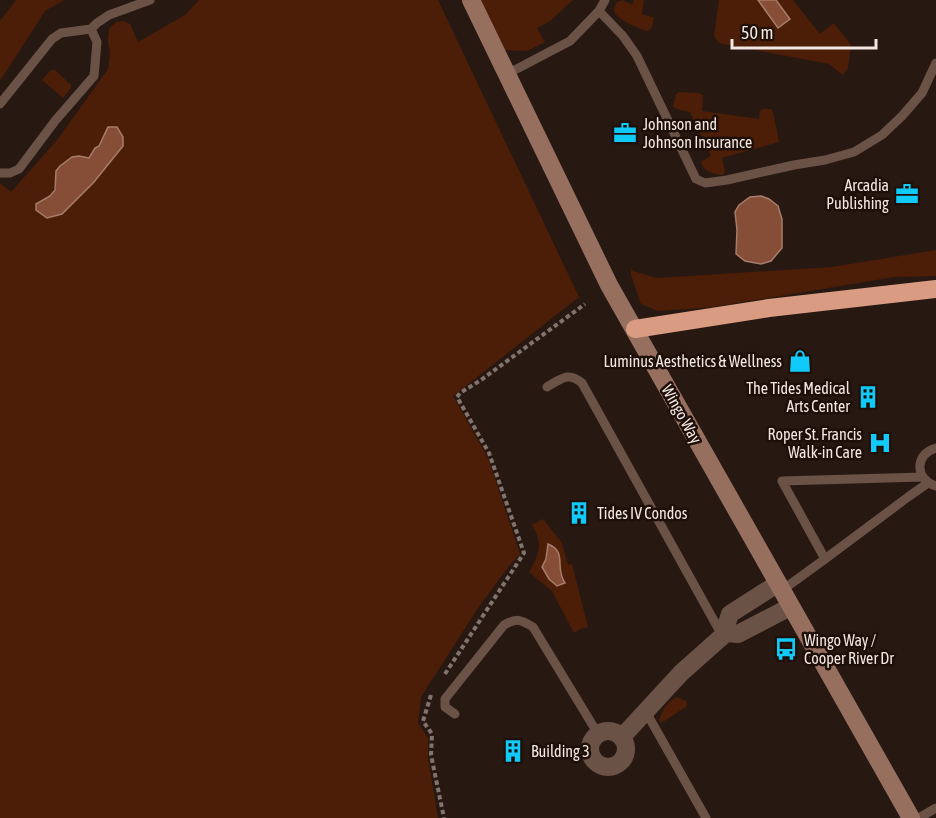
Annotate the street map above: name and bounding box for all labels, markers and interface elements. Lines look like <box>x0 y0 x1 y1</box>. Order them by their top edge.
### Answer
scale bar <box>732 12 876 50</box>
text: 50 m <box>741 22 773 43</box>
place label: Johnson and Johnson Insurance <box>643 115 752 151</box>
office icon: Johnson and Johnson Insurance <box>612 120 638 146</box>
place label: Arcadia Publishing <box>826 176 889 213</box>
office icon: Arcadia Publishing <box>894 181 920 207</box>
shop icon: Luminus Aesthetics & Wellness <box>787 348 813 374</box>
place label: Luminus Aesthetics & Wellness <box>603 352 782 370</box>
place label: The Tides Medical Arts Center <box>746 379 851 415</box>
street label: Wingo Way <box>658 381 706 447</box>
building icon: The Tides Medical Arts Center <box>855 384 881 410</box>
place label: Roper St. Francis Walk-in Care <box>767 425 862 461</box>
hospital icon: Roper St. Francis Walk-in Care <box>867 430 893 456</box>
building icon: Tides IV Condos <box>566 500 592 526</box>
place label: Tides IV Condos <box>597 504 688 522</box>
place label: Wingo Way / Cooper River Dr <box>804 631 894 668</box>
bus stop icon: Wingo Way / Cooper River Dr <box>773 636 799 662</box>
building icon: Building 3 <box>500 738 526 764</box>
place label: Building 3 <box>531 742 590 761</box>

